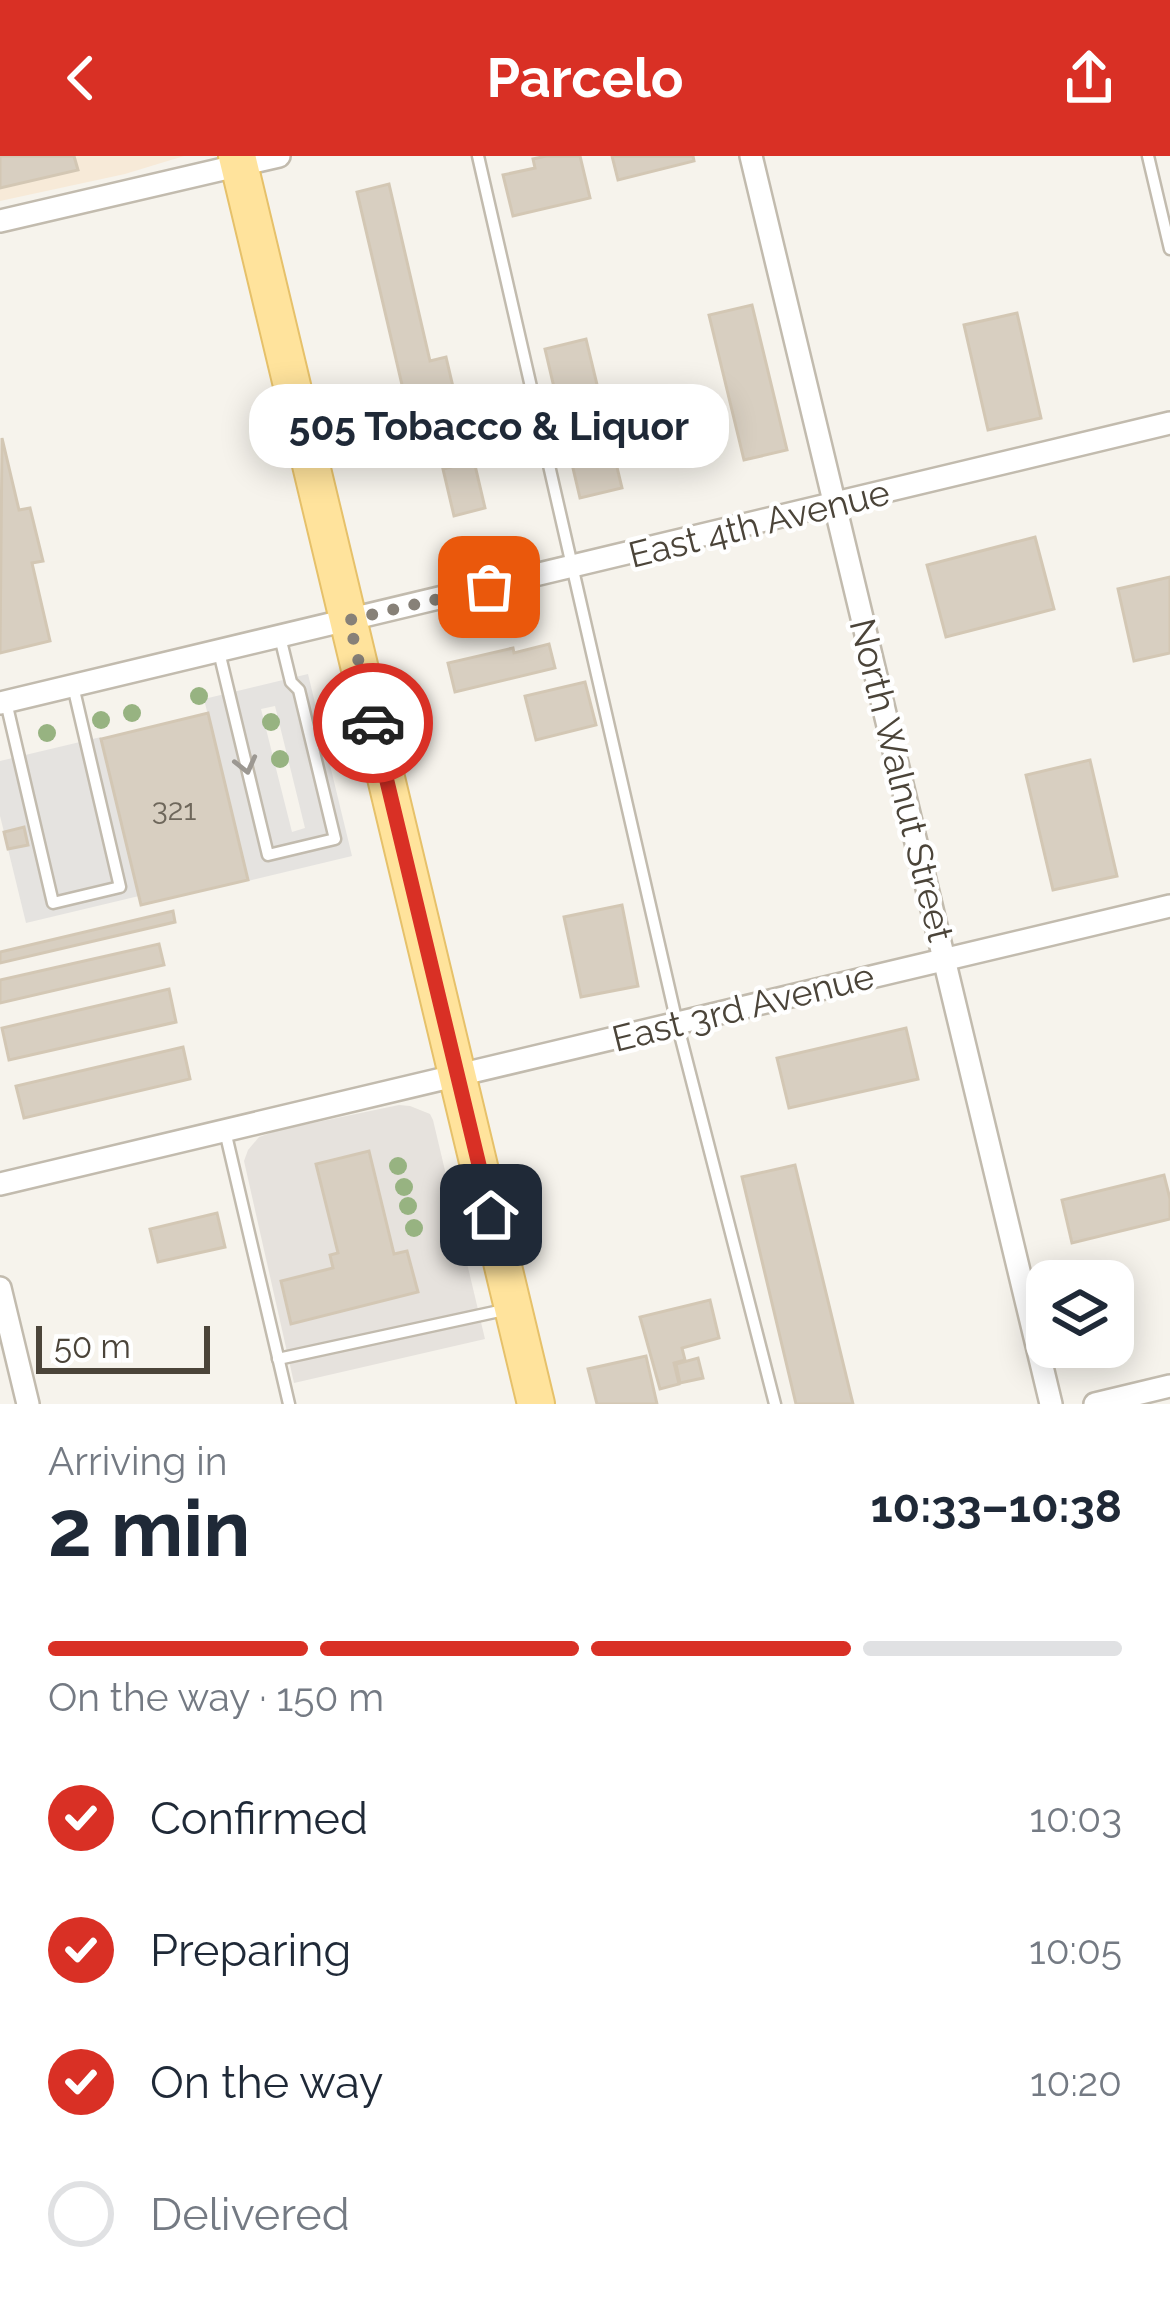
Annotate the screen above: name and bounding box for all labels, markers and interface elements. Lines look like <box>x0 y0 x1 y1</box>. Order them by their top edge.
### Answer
icon: back <box>48 45 114 111</box>
icon: share <box>1056 45 1122 111</box>
text: Parcelo <box>486 46 684 110</box>
callout: 505 Tobacco & Liquor <box>249 383 729 467</box>
text: 505 Tobacco & Liquor <box>289 403 689 449</box>
street label: East 4th Avenue <box>624 470 894 576</box>
pin <box>438 536 540 638</box>
icon: bag <box>456 554 522 620</box>
street label: North Walnut Street <box>842 614 962 946</box>
courier <box>313 663 433 783</box>
icon: car <box>340 690 406 756</box>
one-way arrow <box>232 755 257 775</box>
house number: 321 <box>152 792 196 827</box>
street label: East 3rd Avenue <box>608 954 878 1060</box>
pin <box>440 1164 542 1266</box>
icon: home <box>458 1182 524 1248</box>
map controls <box>1026 1260 1134 1368</box>
button: layers <box>1026 1260 1134 1368</box>
scale bar <box>36 1320 210 1373</box>
text: 50 m <box>54 1327 131 1366</box>
text: Arriving in <box>48 1438 228 1484</box>
text: 10:33–10:38 <box>870 1480 1122 1533</box>
text: 2 min <box>48 1483 250 1574</box>
text: On the way · 150 m <box>48 1674 384 1720</box>
icon: check <box>48 1785 114 1851</box>
text: Confirmed <box>150 1792 368 1845</box>
text: 10:03 <box>1029 1795 1122 1841</box>
icon: check <box>48 1917 114 1983</box>
text: Preparing <box>150 1924 351 1977</box>
text: 10:05 <box>1029 1927 1122 1973</box>
icon: check <box>48 2049 114 2115</box>
text: On the way <box>150 2056 384 2109</box>
text: 10:20 <box>1030 2059 1122 2105</box>
text: Delivered <box>150 2188 350 2241</box>

